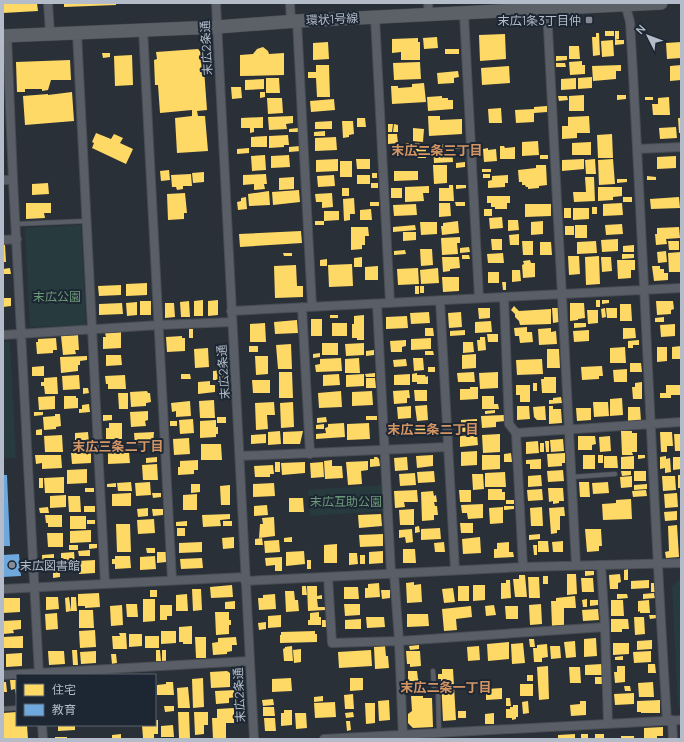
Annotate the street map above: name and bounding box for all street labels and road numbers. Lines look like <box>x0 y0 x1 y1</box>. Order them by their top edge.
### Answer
street label: 環状1号線 <box>305 9 359 29</box>
street label: 末広2条通 <box>196 20 216 76</box>
street label: 末広2条通 <box>213 344 233 400</box>
street label: 末広2条通 <box>229 667 249 723</box>

